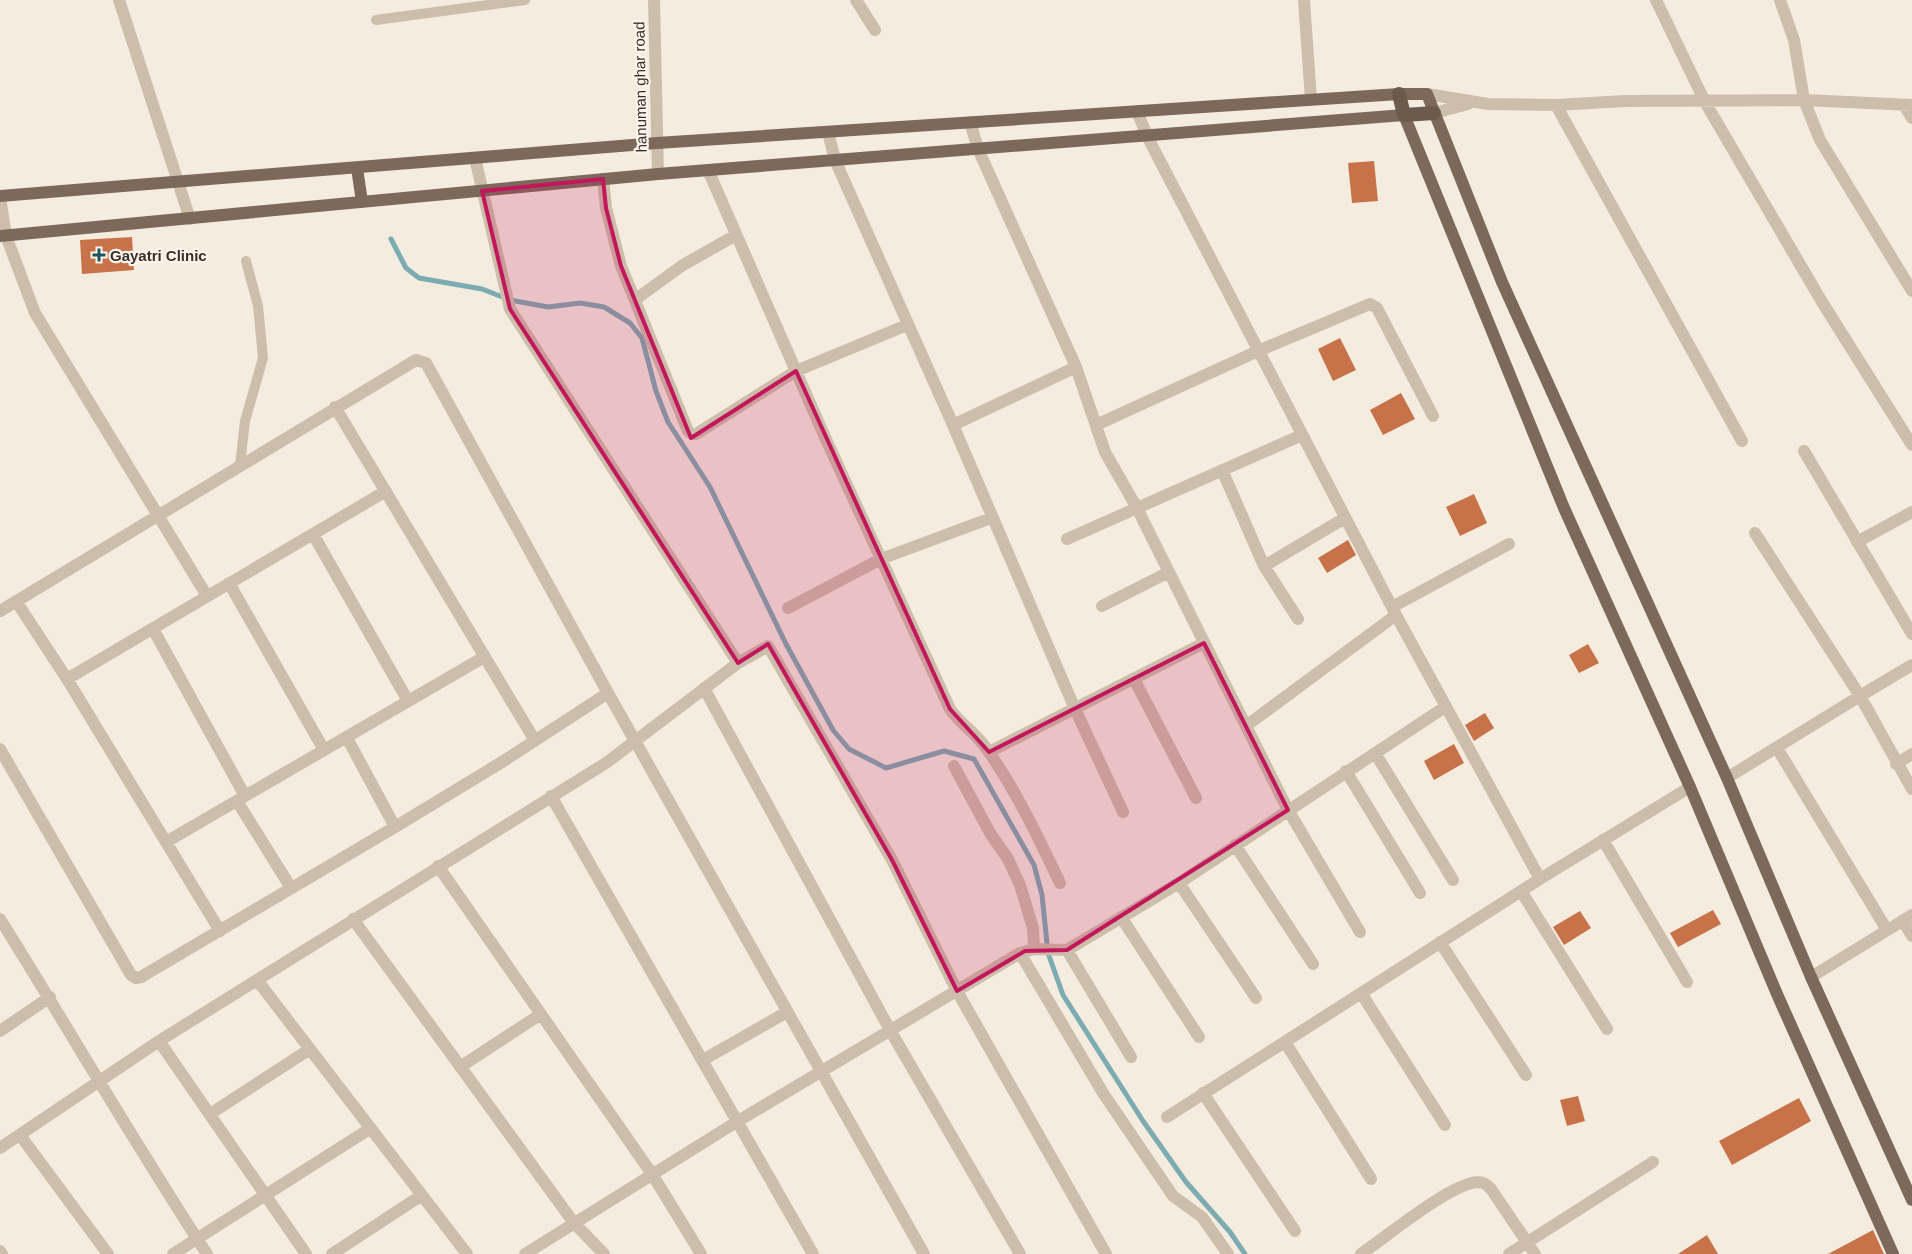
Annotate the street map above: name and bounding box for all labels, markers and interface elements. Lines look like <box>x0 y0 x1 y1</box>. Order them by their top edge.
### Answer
street label: hanuman ghar road <box>630 21 650 153</box>
place label: Gayatri Clinic <box>110 247 207 264</box>
marker: Gayatri Clinic <box>92 248 106 262</box>

